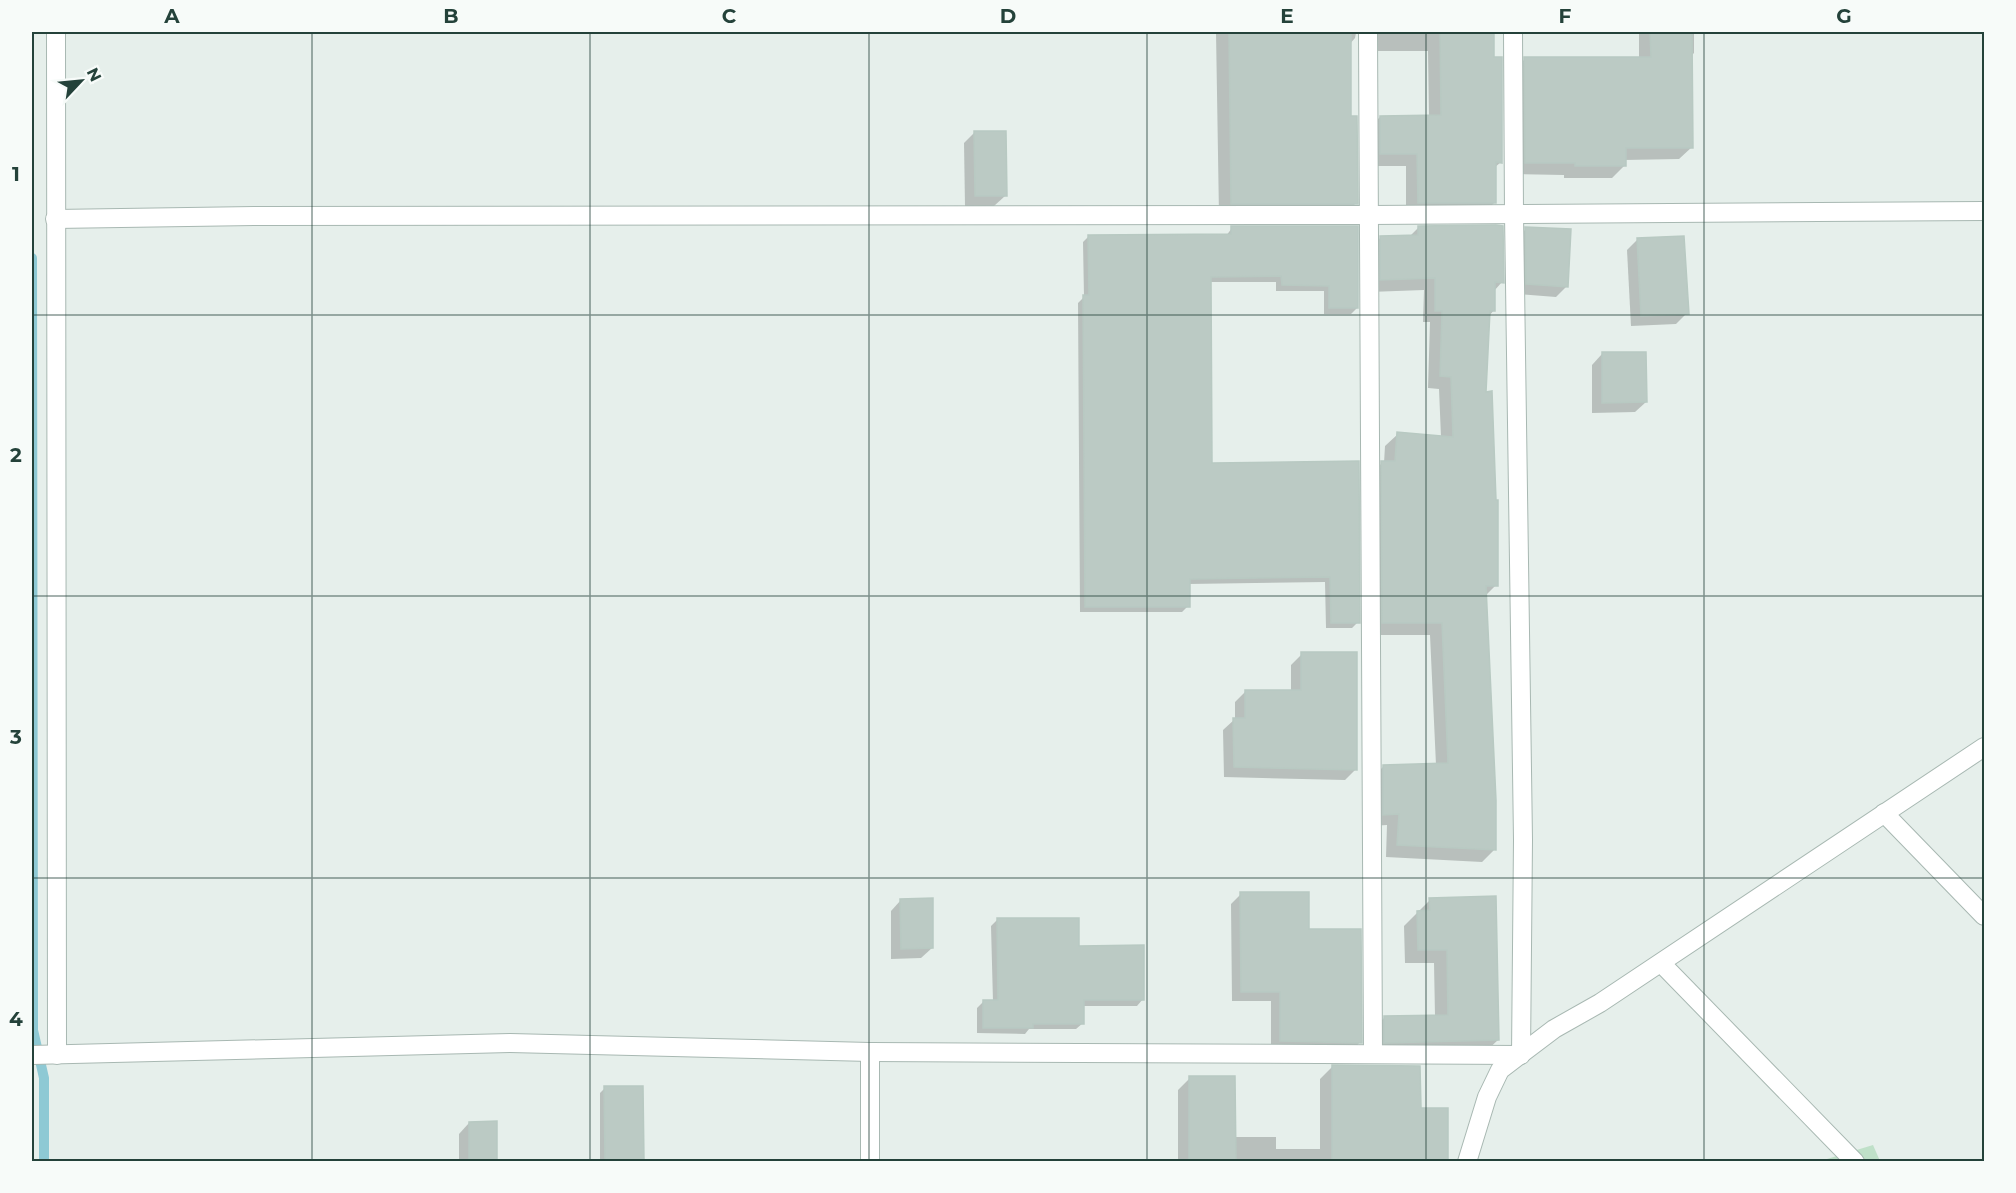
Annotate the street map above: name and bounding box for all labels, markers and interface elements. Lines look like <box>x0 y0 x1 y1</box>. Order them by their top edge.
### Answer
text: A <box>163 4 180 28</box>
text: B <box>443 4 459 28</box>
text: C <box>722 4 737 28</box>
text: D <box>1000 4 1016 28</box>
text: E <box>1280 4 1294 28</box>
text: F <box>1559 4 1572 28</box>
text: G <box>1836 4 1852 28</box>
north arrow <box>51 51 111 111</box>
text: N <box>83 65 105 85</box>
text: 1 <box>12 162 20 186</box>
text: 2 <box>10 443 22 467</box>
text: 3 <box>9 725 22 749</box>
text: 4 <box>9 1007 23 1031</box>

